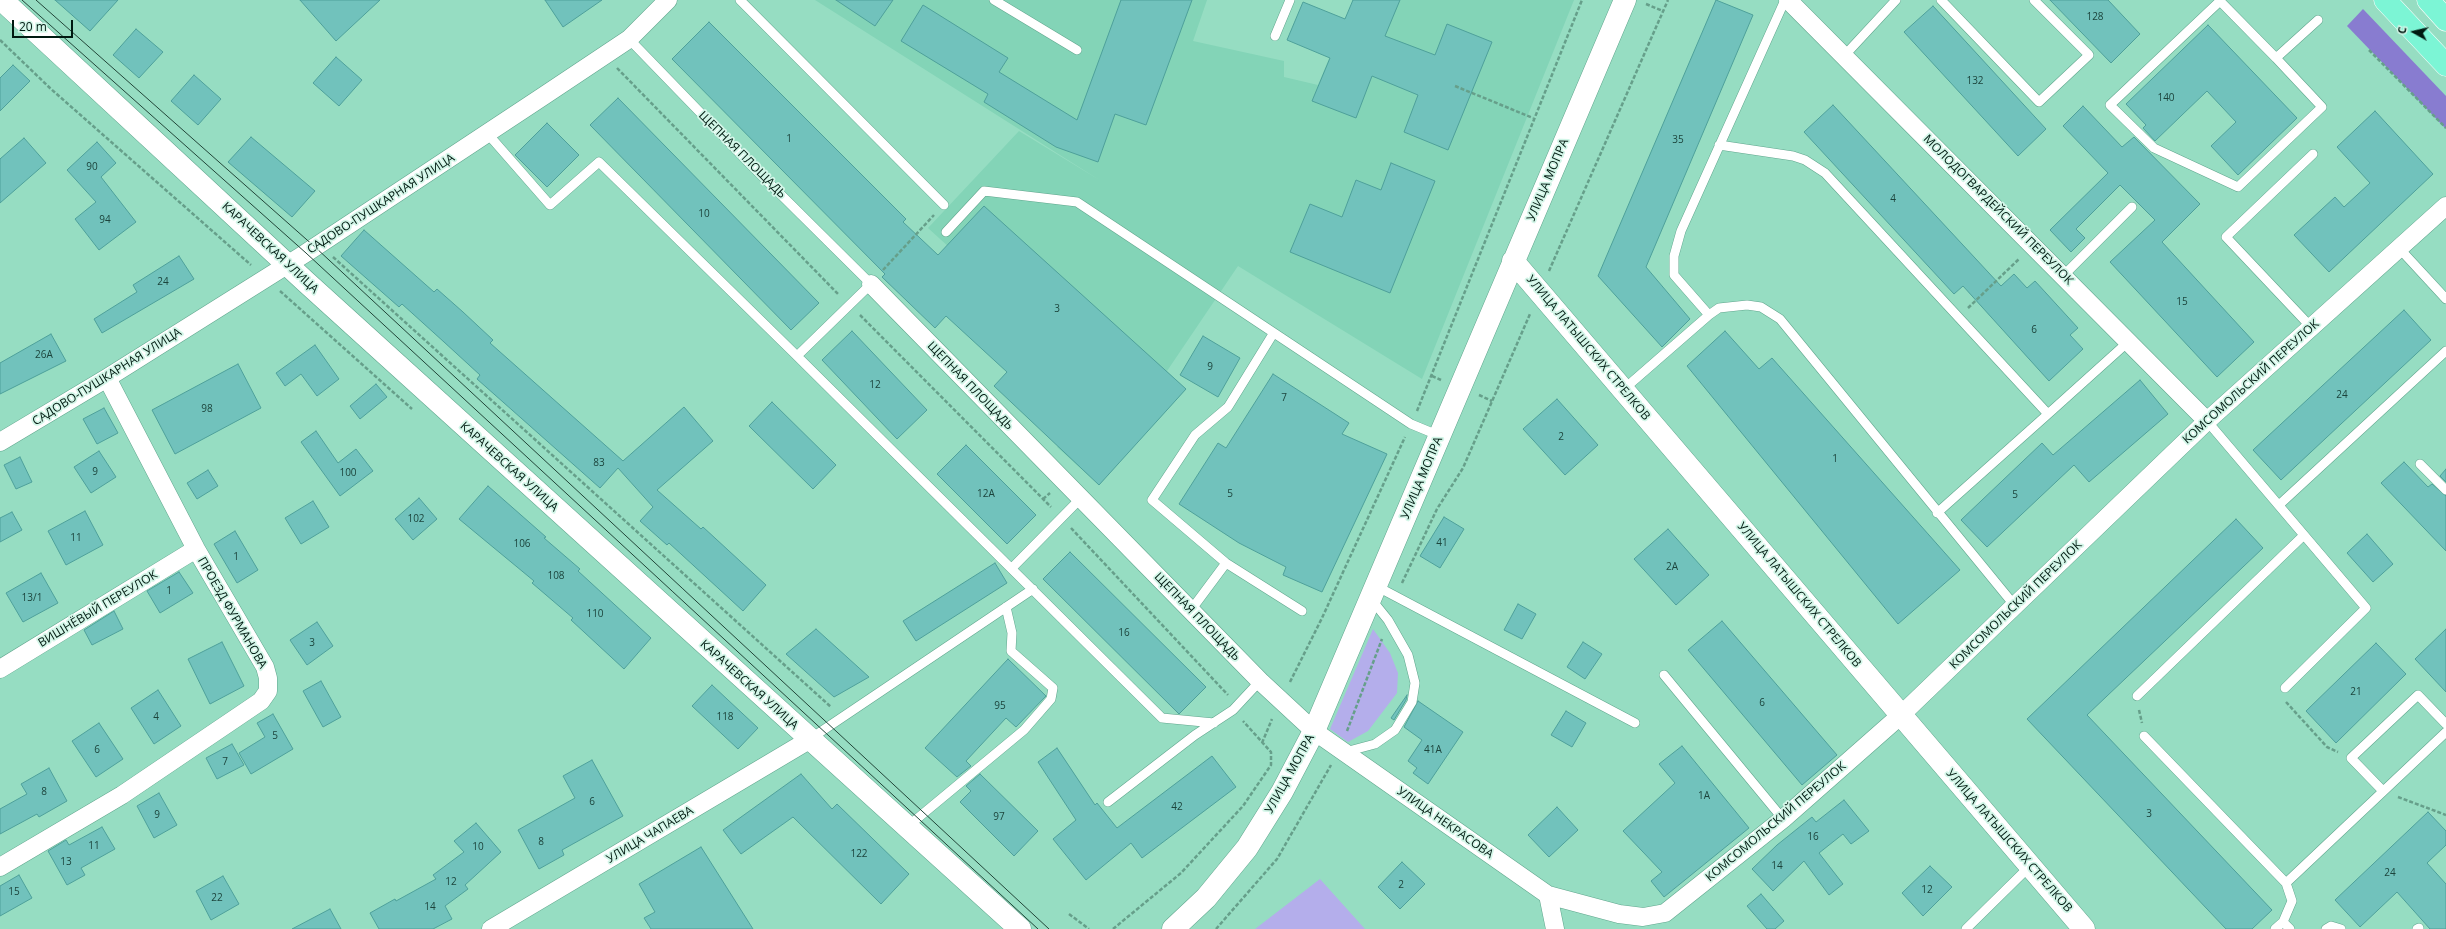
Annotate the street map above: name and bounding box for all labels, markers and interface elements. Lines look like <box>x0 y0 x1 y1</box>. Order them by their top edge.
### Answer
house number: 128 <box>2086 11 2104 23</box>
scale bar <box>14 12 75 38</box>
north arrow <box>2394 12 2434 52</box>
text: 20 m <box>19 18 47 35</box>
text: С <box>2394 26 2410 35</box>
house number: 132 <box>1966 75 1984 87</box>
house number: 140 <box>2157 92 2175 104</box>
street label: ЩЕПНАЯ ПЛОЩАДЬ <box>695 108 789 202</box>
street label: МОЛОДОГВАРДЕЙСКИЙ ПЕРЕУЛОК <box>1920 132 2076 288</box>
house number: 1 <box>786 133 792 145</box>
house number: 35 <box>1672 134 1684 146</box>
street label: УЛИЦА МОПРА <box>1524 137 1572 223</box>
street label: САДОВО-ПУШКАРНАЯ УЛИЦА <box>305 151 457 257</box>
house number: 90 <box>86 161 98 173</box>
house number: 4 <box>1890 193 1896 205</box>
street label: КАРАЧЕВСКАЯ УЛИЦА <box>219 199 321 297</box>
house number: 10 <box>698 208 710 220</box>
house number: 94 <box>99 214 111 226</box>
street label: УЛИЦА ЛАТЫШСКИХ СТРЕЛКОВ <box>1523 273 1653 423</box>
house number: 24 <box>157 276 169 288</box>
house number: 15 <box>2176 296 2188 308</box>
house number: 3 <box>1054 303 1060 315</box>
street label: КОМСОМОЛЬСКИЙ ПЕРЕУЛОК <box>2180 317 2322 447</box>
house number: 6 <box>2031 324 2037 336</box>
street label: САДОВО-ПУШКАРНАЯ УЛИЦА <box>30 325 184 429</box>
street label: ЩЕПНАЯ ПЛОЩАДЬ <box>924 339 1016 433</box>
house number: 26А <box>35 349 53 361</box>
house number: 9 <box>1207 361 1213 373</box>
house number: 12 <box>869 379 881 391</box>
house number: 24 <box>2336 389 2348 401</box>
house number: 7 <box>1281 392 1287 404</box>
house number: 98 <box>201 403 213 415</box>
street label: КАРАЧЕВСКАЯ УЛИЦА <box>457 419 561 515</box>
house number: 2 <box>1558 431 1564 443</box>
street label: УЛИЦА МОПРА <box>1398 435 1446 521</box>
house number: 1 <box>1832 453 1838 465</box>
house number: 83 <box>593 457 605 469</box>
house number: 9 <box>92 466 98 478</box>
house number: 100 <box>339 467 357 479</box>
house number: 12А <box>977 488 995 500</box>
house number: 5 <box>1227 488 1233 500</box>
house number: 5 <box>2012 489 2018 501</box>
house number: 102 <box>407 513 425 525</box>
street label: УЛИЦА ЛАТЫШСКИХ СТРЕЛКОВ <box>1734 520 1864 670</box>
house number: 11 <box>70 532 82 544</box>
house number: 41 <box>1436 537 1448 549</box>
house number: 106 <box>513 538 531 550</box>
street label: КОМСОМОЛЬСКИЙ ПЕРЕУЛОК <box>1947 538 2085 672</box>
house number: 1 <box>233 551 239 563</box>
street label: ПРОЕЗД ФУРМАНОВА <box>194 555 270 671</box>
house number: 2А <box>1666 561 1678 573</box>
street label: ВИШНЁВЫЙ ПЕРЕУЛОК <box>36 568 160 650</box>
house number: 108 <box>547 570 565 582</box>
street label: ЩЕПНАЯ ПЛОЩАДЬ <box>1151 570 1243 664</box>
house number: 1 <box>166 585 172 597</box>
house number: 13/1 <box>22 592 42 604</box>
house number: 110 <box>586 608 604 620</box>
house number: 16 <box>1118 627 1130 639</box>
house number: 3 <box>309 637 315 649</box>
street label: КАРАЧЕВСКАЯ УЛИЦА <box>697 637 801 733</box>
house number: 21 <box>2350 686 2362 698</box>
house number: 6 <box>1759 697 1765 709</box>
house number: 95 <box>994 700 1006 712</box>
house number: 4 <box>153 711 159 723</box>
house number: 118 <box>716 711 734 723</box>
house number: 5 <box>272 730 278 742</box>
street label: УЛИЦА МОПРА <box>1262 732 1318 816</box>
house number: 6 <box>94 744 100 756</box>
house number: 41А <box>1424 744 1442 756</box>
house number: 7 <box>222 756 228 768</box>
street label: КОМСОМОЛЬСКИЙ ПЕРЕУЛОК <box>1703 759 1849 885</box>
street label: УЛИЦА ЛАТЫШСКИХ СТРЕЛКОВ <box>1943 767 2075 915</box>
street label: УЛИЦА НЕКРАСОВА <box>1394 784 1496 862</box>
house number: 8 <box>41 786 47 798</box>
house number: 1А <box>1698 790 1710 802</box>
house number: 6 <box>589 796 595 808</box>
house number: 42 <box>1171 801 1183 813</box>
street label: УЛИЦА ЧАПАЕВА <box>604 803 696 867</box>
house number: 3 <box>2146 808 2152 820</box>
house number: 9 <box>154 809 160 821</box>
house number: 97 <box>993 811 1005 823</box>
house number: 16 <box>1807 831 1819 843</box>
house number: 8 <box>538 836 544 848</box>
house number: 11 <box>88 840 100 852</box>
house number: 10 <box>472 841 484 853</box>
house number: 122 <box>850 848 868 860</box>
house number: 13 <box>60 856 72 868</box>
house number: 14 <box>1771 860 1783 872</box>
house number: 24 <box>2384 867 2396 879</box>
house number: 12 <box>445 876 457 888</box>
house number: 2 <box>1398 879 1404 891</box>
house number: 12 <box>1921 884 1933 896</box>
house number: 15 <box>8 886 20 898</box>
house number: 22 <box>211 892 223 904</box>
house number: 14 <box>424 901 436 913</box>

